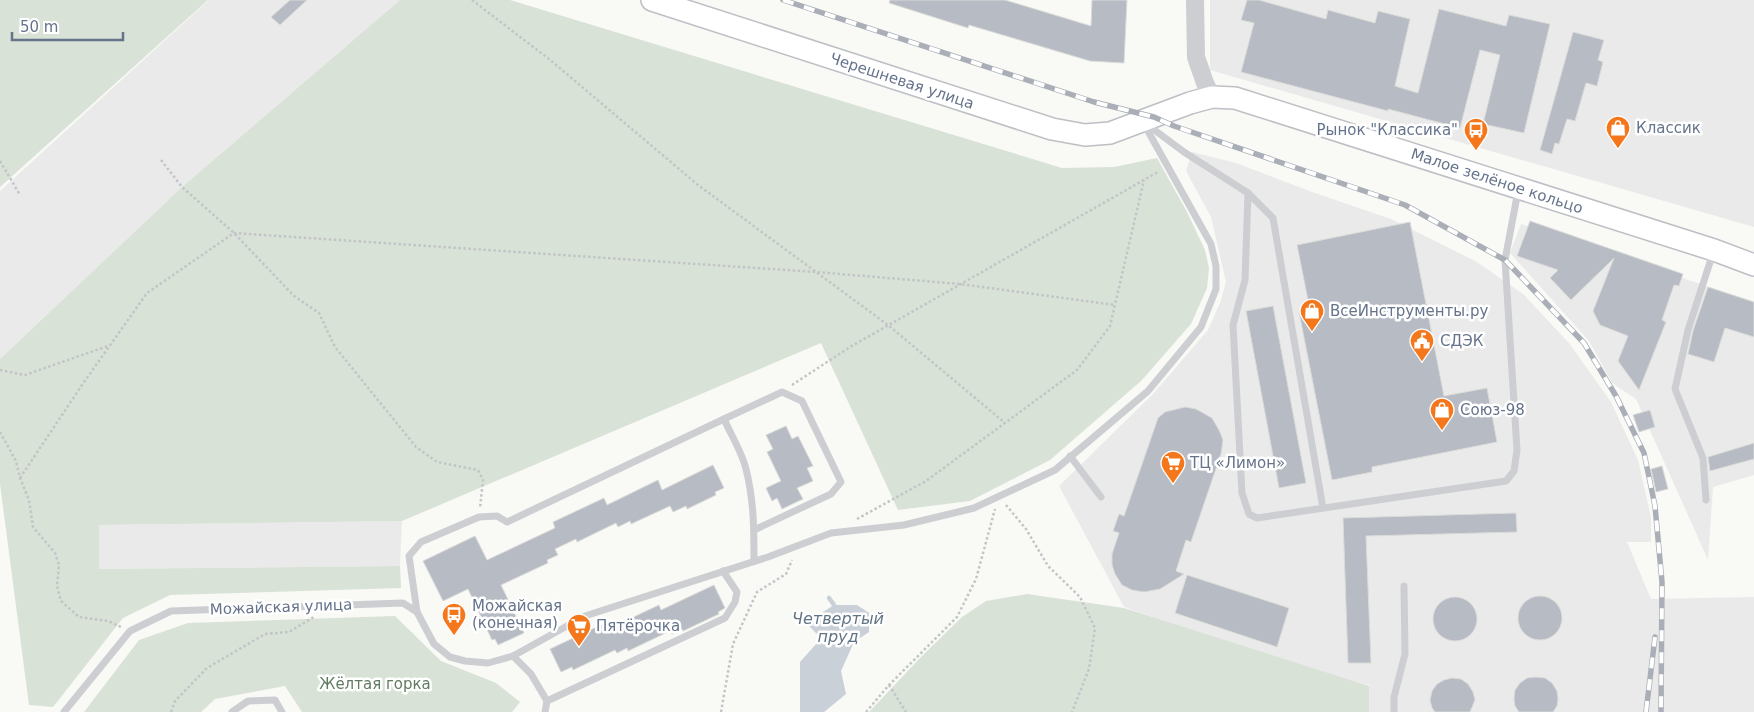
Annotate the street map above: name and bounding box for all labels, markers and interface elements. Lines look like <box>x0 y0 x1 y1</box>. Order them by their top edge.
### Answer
scale bar <box>12 10 124 42</box>
text: 50 m <box>20 18 58 36</box>
street label: Черешневая улица <box>828 49 976 113</box>
shop icon: Классик <box>1605 115 1631 149</box>
bus stop icon: Рынок "Классика" <box>1463 117 1489 151</box>
place label: Классик <box>1636 119 1701 137</box>
place label: Рынок "Классика" <box>1317 121 1458 139</box>
street label: Малое зелёное кольцо <box>1409 145 1585 217</box>
shop icon: ВсеИнструменты.ру <box>1299 298 1325 332</box>
place label: ВсеИнструменты.ру <box>1330 302 1488 320</box>
public building icon: СДЭК <box>1409 328 1435 362</box>
place label: СДЭК <box>1440 332 1484 350</box>
shop icon: Союз-98 <box>1429 397 1455 431</box>
place label: Союз-98 <box>1460 401 1525 419</box>
supermarket icon: ТЦ «Лимон» <box>1160 450 1186 484</box>
place label: ТЦ «Лимон» <box>1189 454 1285 472</box>
street label: Можайская улица <box>209 596 353 618</box>
place label: Можайская (конечная) <box>472 597 562 632</box>
bus stop icon: Можайская (конечная) <box>441 602 467 636</box>
water label: Четвертый пруд <box>792 609 884 646</box>
supermarket icon: Пятёрочка <box>566 613 592 647</box>
place label: Пятёрочка <box>596 617 680 635</box>
park label: Жёлтая горка <box>319 675 431 693</box>

